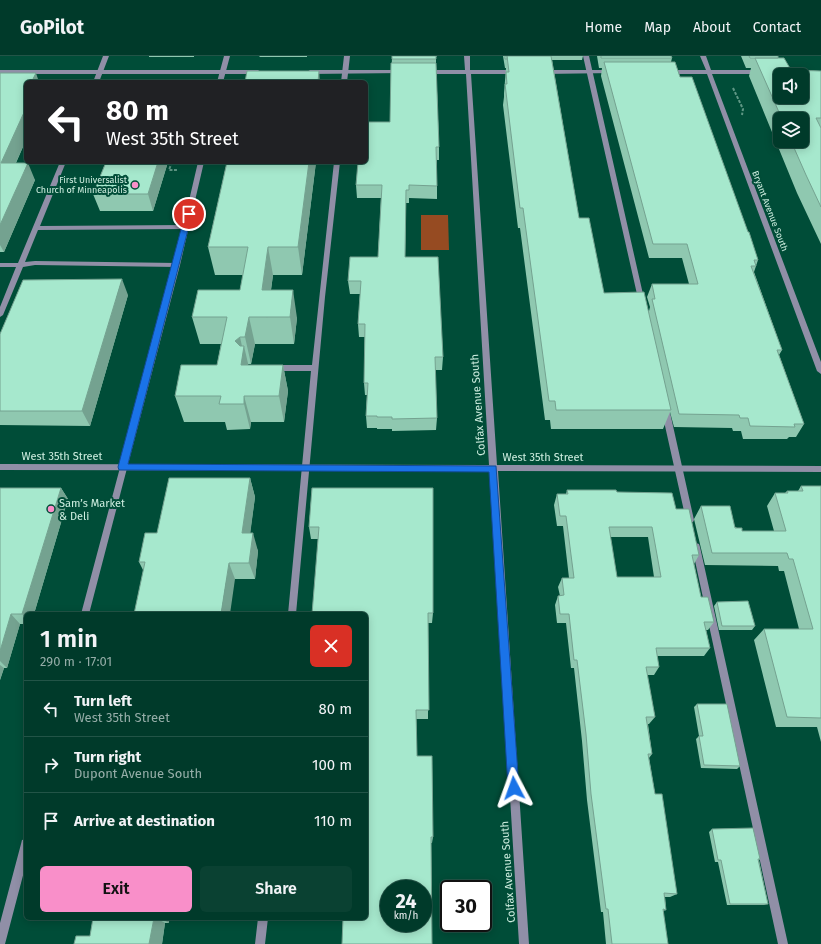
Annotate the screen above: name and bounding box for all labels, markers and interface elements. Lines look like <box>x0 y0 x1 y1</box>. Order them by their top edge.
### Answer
text: GoPilot <box>20 16 84 39</box>
text: Home <box>585 19 622 36</box>
text: Map <box>644 19 671 36</box>
text: About <box>693 19 731 36</box>
text: Contact <box>753 19 801 36</box>
map controls <box>773 68 809 148</box>
button: sound <box>773 68 809 104</box>
text: 80 m <box>106 94 169 127</box>
icon: left <box>40 96 92 148</box>
button: layers <box>773 112 809 148</box>
text: West 35th Street <box>106 128 239 150</box>
street label: Bryant Avenue South <box>750 169 790 253</box>
place label: First Universalist Church of Minneapolis <box>36 175 128 195</box>
marker: First Universalist Church of Minneapolis <box>130 180 140 190</box>
pin <box>172 197 206 231</box>
icon: arrive <box>178 203 200 225</box>
street label: Colfax Avenue South <box>468 354 488 456</box>
street label: West 35th Street <box>21 450 103 463</box>
street label: West 35th Street <box>502 451 584 464</box>
place label: Sam’s Market & Deli <box>59 497 125 523</box>
marker: Sam’s Market & Deli <box>46 504 56 514</box>
text: 1 min <box>40 625 98 653</box>
button: close <box>310 625 352 667</box>
text: 290 m · 17:01 <box>40 654 112 669</box>
text: Turn left <box>74 692 132 710</box>
icon: left <box>40 698 62 720</box>
text: 80 m <box>319 700 352 718</box>
text: West 35th Street <box>74 710 170 725</box>
text: Turn right <box>74 748 141 766</box>
icon: right <box>40 754 62 776</box>
text: 100 m <box>312 756 352 774</box>
text: Dupont Avenue South <box>74 766 202 781</box>
position arrow <box>493 767 535 809</box>
icon: arrive <box>40 810 62 832</box>
text: Arrive at destination <box>74 812 215 830</box>
text: 110 m <box>314 812 352 830</box>
street label: Colfax Avenue South <box>498 821 518 923</box>
button: Exit <box>40 866 192 912</box>
button: Share <box>200 866 352 912</box>
speed limit sign: 30 <box>440 880 492 932</box>
text: 24 <box>395 889 417 913</box>
text: km/h <box>394 910 418 922</box>

